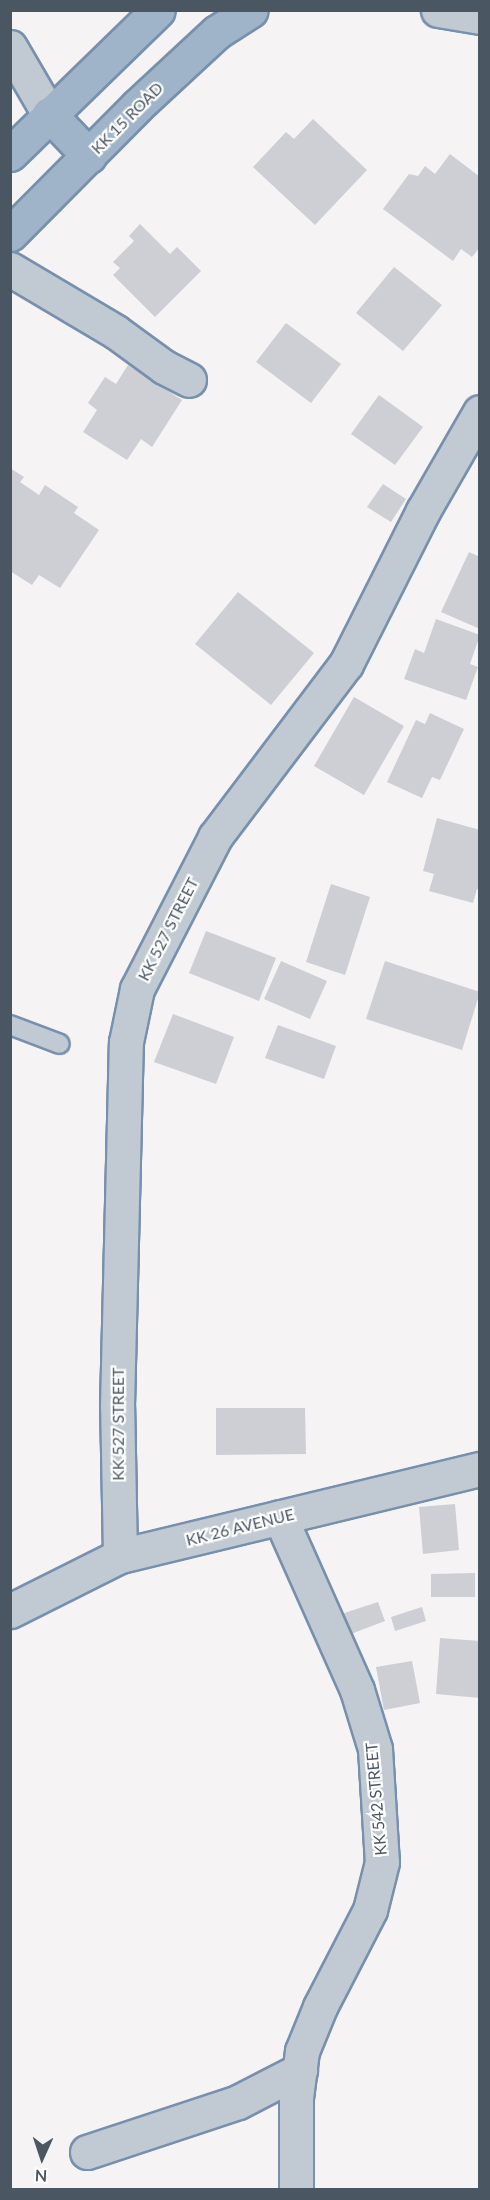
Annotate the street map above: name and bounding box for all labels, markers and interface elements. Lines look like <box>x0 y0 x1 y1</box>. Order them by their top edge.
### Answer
street label: KK 15 ROAD <box>87 78 167 158</box>
street label: KK 527 STREET <box>134 874 202 984</box>
street label: KK 527 STREET <box>108 1367 128 1481</box>
street label: KK 26 AVENUE <box>184 1504 296 1550</box>
street label: KK 542 STREET <box>361 1742 391 1856</box>
north arrow <box>12 2128 72 2188</box>
text: N <box>34 2167 48 2186</box>

